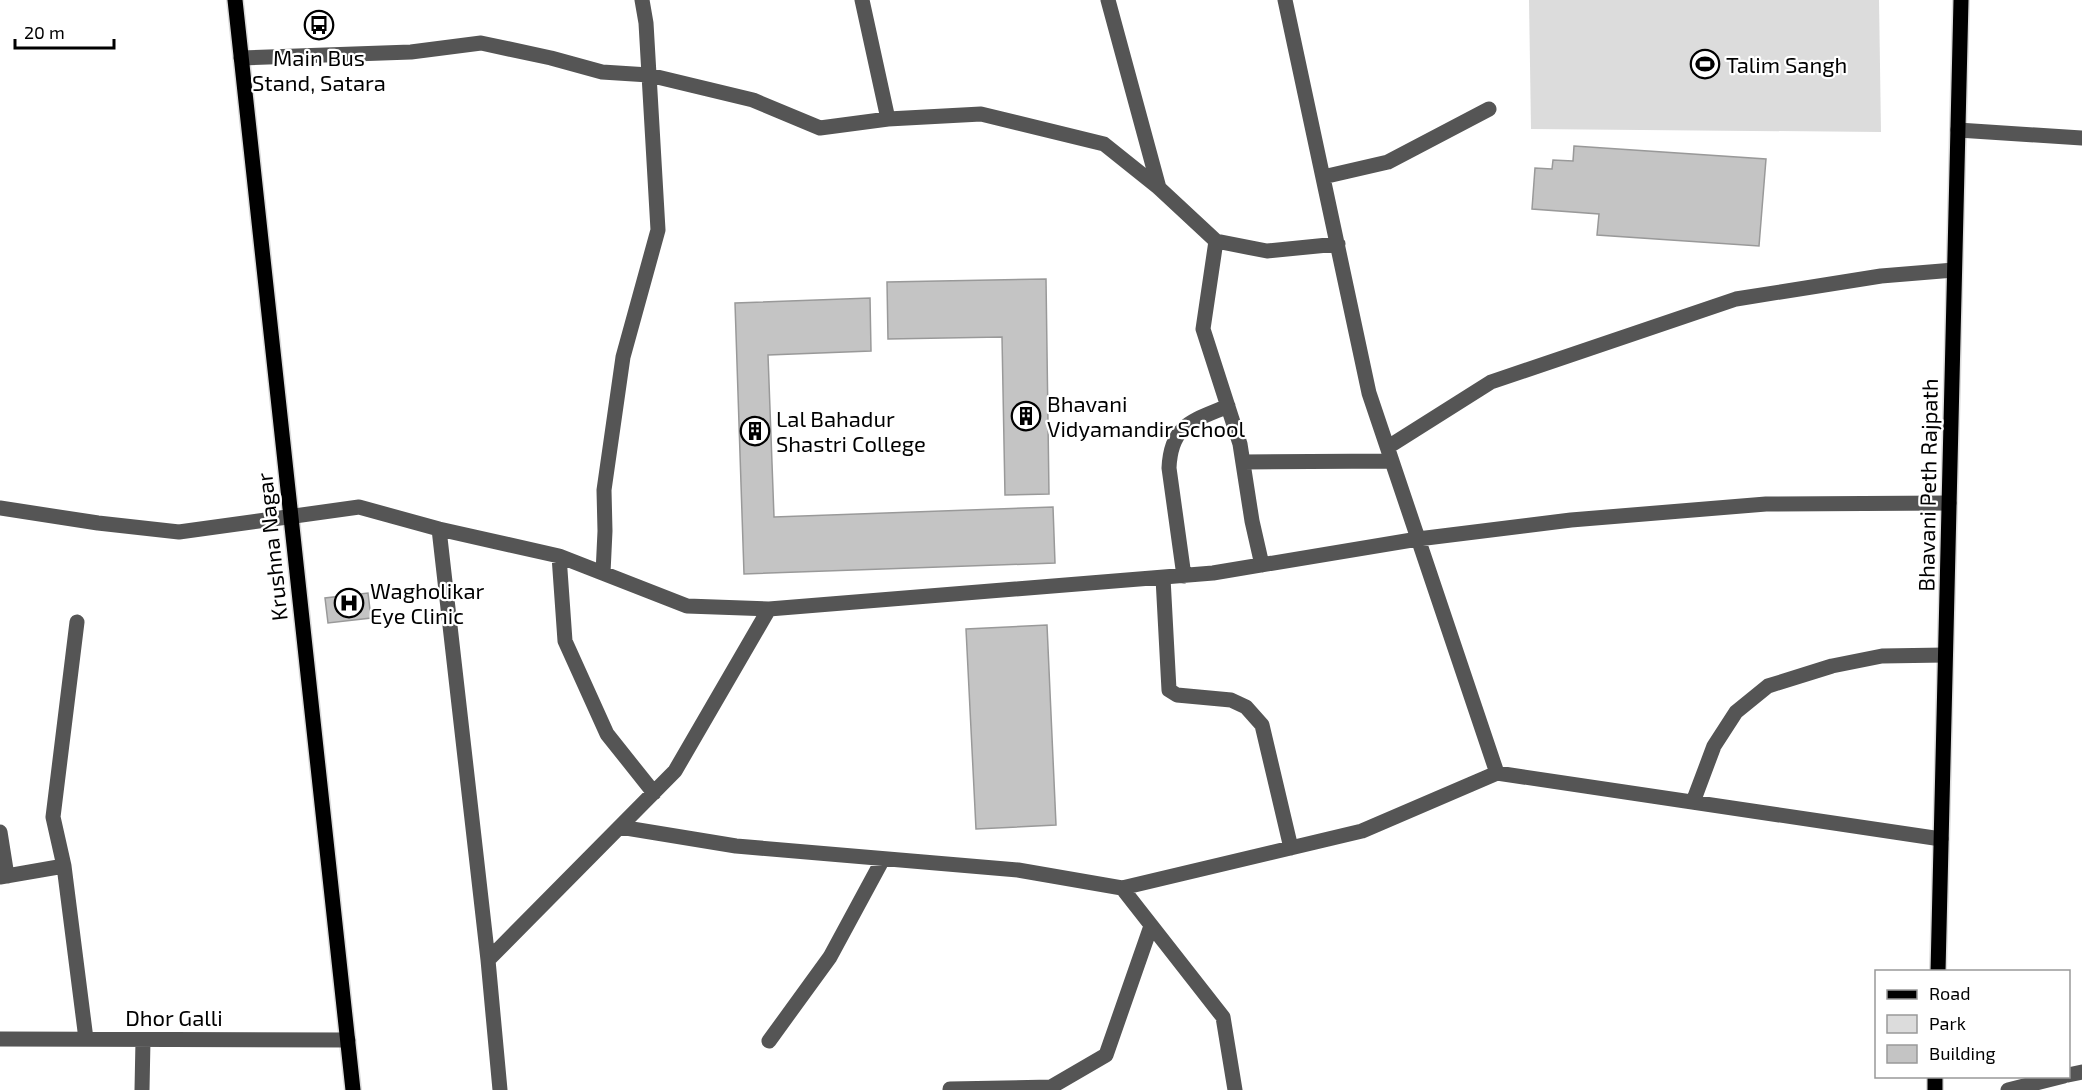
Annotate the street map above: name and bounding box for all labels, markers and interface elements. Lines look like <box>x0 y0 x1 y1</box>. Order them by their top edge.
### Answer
bus stop icon: Main Bus Stand, Satara <box>303 9 335 41</box>
scale bar <box>15 12 114 50</box>
text: 20 m <box>24 21 65 43</box>
place label: Main Bus Stand, Satara <box>252 44 386 95</box>
sports icon: Talim Sangh <box>1689 48 1721 80</box>
place label: Talim Sangh <box>1726 51 1847 77</box>
street label: Bhavani Peth Rajpath <box>1912 378 1943 592</box>
place label: Bhavani Vidyamandir School <box>1047 390 1245 441</box>
building icon: Bhavani Vidyamandir School <box>1010 400 1042 432</box>
place label: Lal Bahadur Shastri College <box>776 405 926 456</box>
building icon: Lal Bahadur Shastri College <box>739 415 771 447</box>
street label: Krushna Nagar <box>250 472 292 622</box>
place label: Wagholikar Eye Clinic <box>370 577 484 628</box>
hospital icon: Wagholikar Eye Clinic <box>333 587 365 619</box>
legend <box>1875 970 2070 1078</box>
text: Road <box>1929 982 1970 1004</box>
street label: Dhor Galli <box>125 1004 223 1030</box>
text: Park <box>1929 1012 1966 1034</box>
text: Building <box>1929 1042 1996 1064</box>

